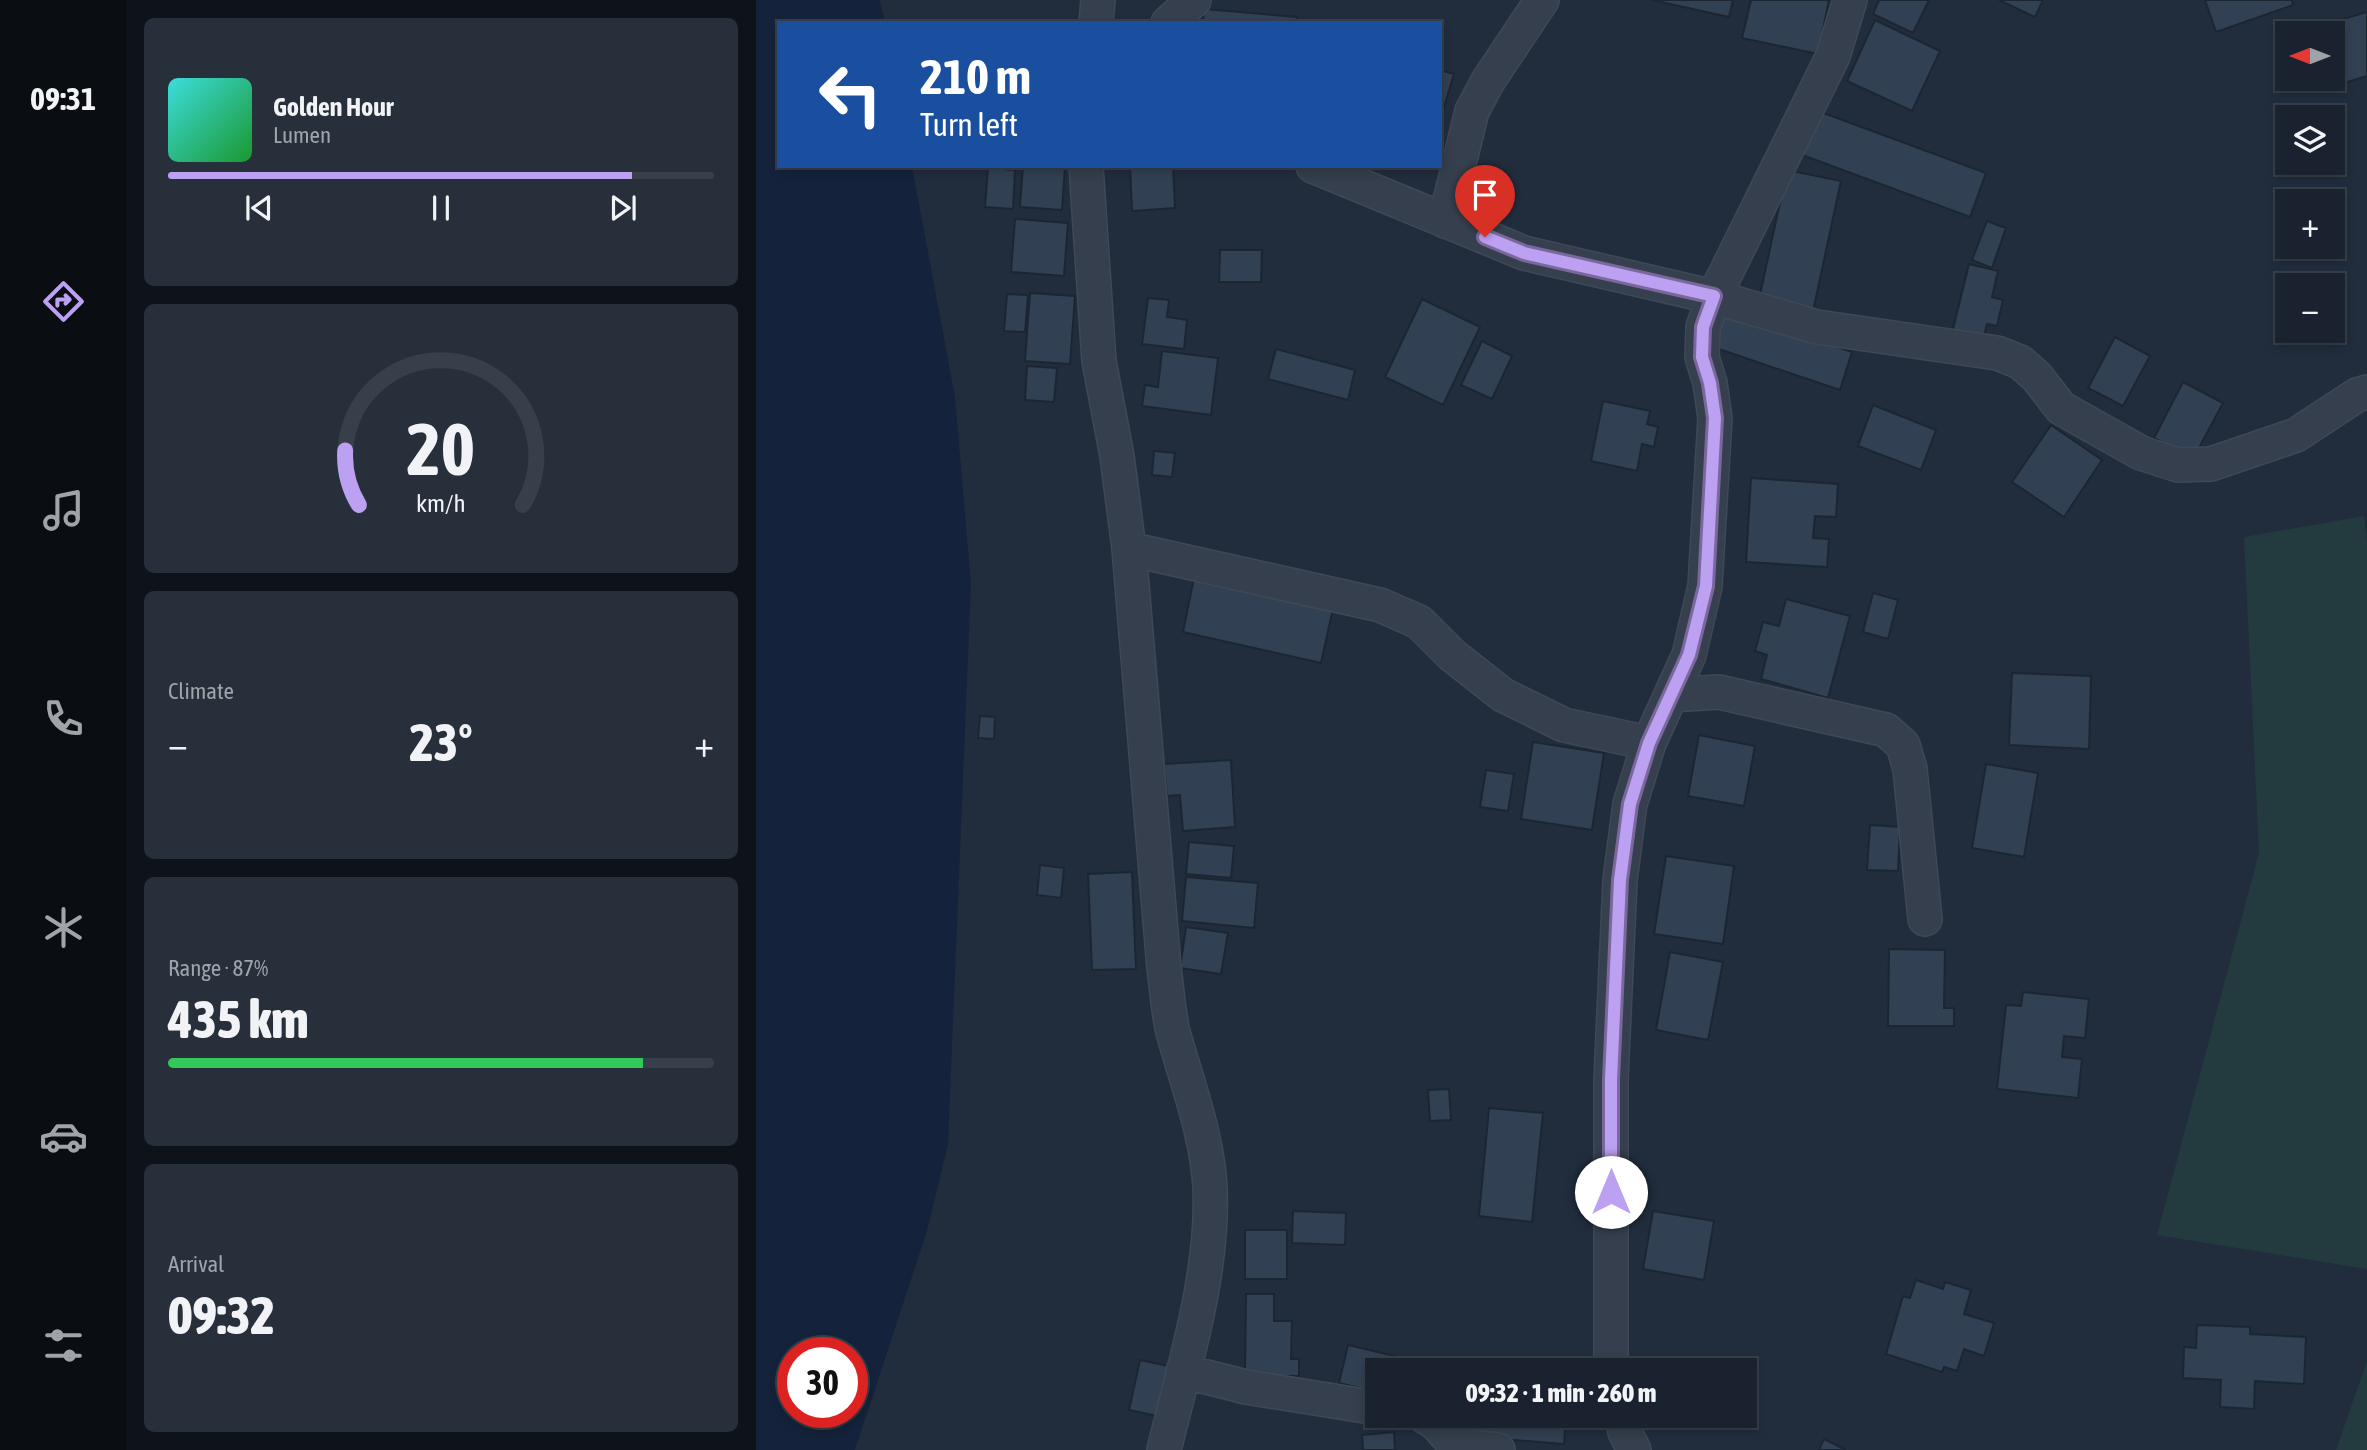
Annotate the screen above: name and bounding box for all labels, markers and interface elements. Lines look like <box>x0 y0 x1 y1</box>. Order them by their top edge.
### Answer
north arrow <box>2275 21 2345 91</box>
map controls <box>2275 21 2345 343</box>
text: 210 m <box>920 48 1031 104</box>
icon: left <box>805 49 896 140</box>
text: 09:31 <box>30 80 96 117</box>
text: Golden Hour <box>273 92 393 122</box>
button: layers <box>2275 105 2345 175</box>
text: Turn left <box>920 106 1018 143</box>
text: Lumen <box>273 122 331 148</box>
pin <box>1455 165 1515 237</box>
icon: arrive <box>1466 176 1504 214</box>
icon: previous <box>240 189 278 227</box>
icon: pause <box>422 189 460 227</box>
icon: next <box>604 189 642 227</box>
button: + <box>2275 189 2345 259</box>
button: − <box>2275 273 2345 343</box>
icon: directions <box>39 277 88 326</box>
text: 20 <box>407 407 475 490</box>
icon: music <box>39 486 88 535</box>
text: km/h <box>416 488 466 516</box>
text: Climate <box>168 678 234 704</box>
icon: phone <box>39 694 88 743</box>
text: 23° <box>409 712 473 772</box>
text: − <box>168 722 188 765</box>
text: + <box>694 722 714 765</box>
icon: climate <box>39 903 88 952</box>
text: Range · 87% <box>168 955 268 981</box>
text: 435 km <box>168 989 309 1049</box>
icon: car <box>39 1112 88 1161</box>
position arrow <box>1574 1155 1648 1229</box>
text: Arrival <box>168 1251 224 1277</box>
text: 09:32 <box>168 1285 275 1345</box>
icon: filters <box>39 1321 88 1370</box>
speed limit sign: 30 <box>777 1337 868 1428</box>
text: 09:32 · 1 min · 260 m <box>1466 1378 1656 1408</box>

